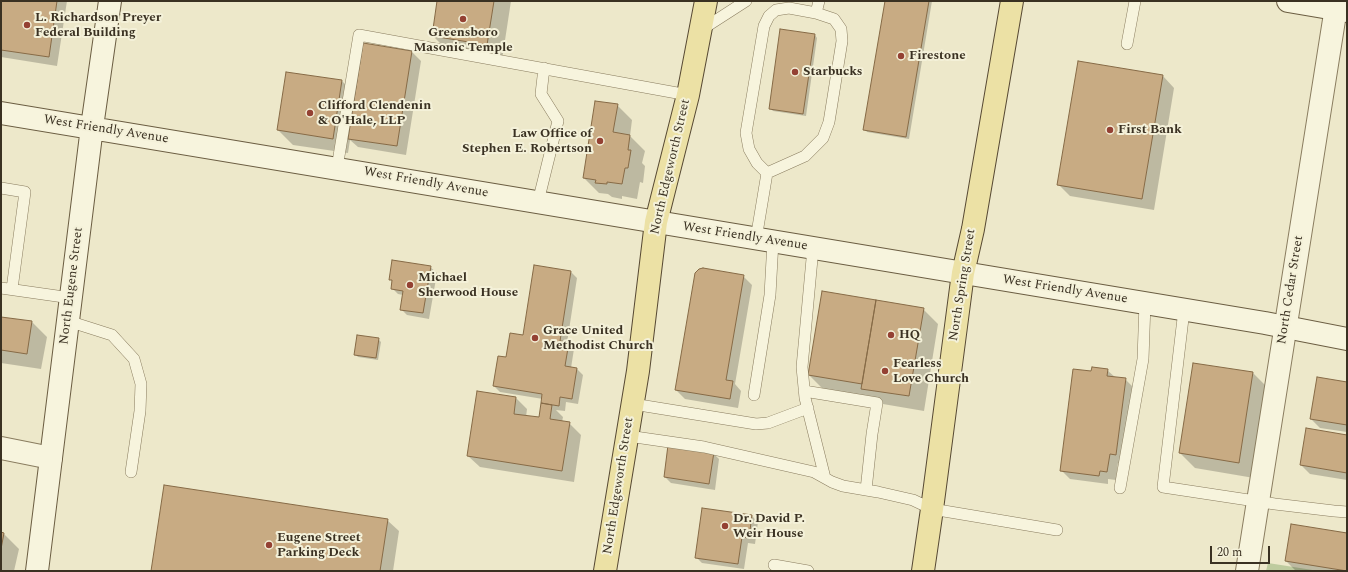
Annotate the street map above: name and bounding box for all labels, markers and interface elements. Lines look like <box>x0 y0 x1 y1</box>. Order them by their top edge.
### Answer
place label: L. Richardson Preyer Federal Building <box>35 10 161 41</box>
marker: Greensboro Masonic Temple <box>458 14 468 24</box>
marker: L. Richardson Preyer Federal Building <box>22 20 32 30</box>
place label: Greensboro Masonic Temple <box>413 25 513 56</box>
place label: Firestone <box>909 48 966 64</box>
marker: Firestone <box>896 51 906 61</box>
place label: Starbucks <box>803 64 863 80</box>
marker: Starbucks <box>790 67 800 77</box>
place label: Clifford Clendenin & O'Hale, LLP <box>318 98 431 129</box>
street label: North Edgeworth Street <box>648 98 694 236</box>
marker: Clifford Clendenin & O'Hale, LLP <box>305 108 315 118</box>
street label: West Friendly Avenue <box>42 112 170 148</box>
place label: First Bank <box>1118 122 1182 138</box>
marker: First Bank <box>1105 125 1115 135</box>
place label: Law Office of Stephen E. Robertson <box>462 126 592 157</box>
marker: Law Office of Stephen E. Robertson <box>595 136 605 146</box>
street label: West Friendly Avenue <box>362 164 490 202</box>
street label: West Friendly Avenue <box>681 219 809 255</box>
street label: North Eugene Street <box>57 226 87 346</box>
street label: North Spring Street <box>946 228 980 342</box>
street label: North Cedar Street <box>1275 235 1307 345</box>
place label: Michael Sherwood House <box>418 270 518 301</box>
street label: West Friendly Avenue <box>1001 272 1129 308</box>
marker: Michael Sherwood House <box>405 280 415 290</box>
place label: Grace United Methodist Church <box>543 323 653 354</box>
place label: HQ <box>899 327 920 343</box>
marker: HQ <box>886 330 896 340</box>
marker: Grace United Methodist Church <box>530 333 540 343</box>
place label: Fearless Love Church <box>893 356 969 387</box>
marker: Fearless Love Church <box>880 366 890 376</box>
street label: North Edgeworth Street <box>600 416 638 556</box>
place label: Dr. David P. Weir House <box>733 511 805 542</box>
marker: Dr. David P. Weir House <box>720 521 730 531</box>
place label: Eugene Street Parking Deck <box>277 530 361 561</box>
scale bar <box>1212 538 1272 564</box>
marker: Eugene Street Parking Deck <box>264 540 274 550</box>
text: 20 m <box>1217 543 1242 562</box>

